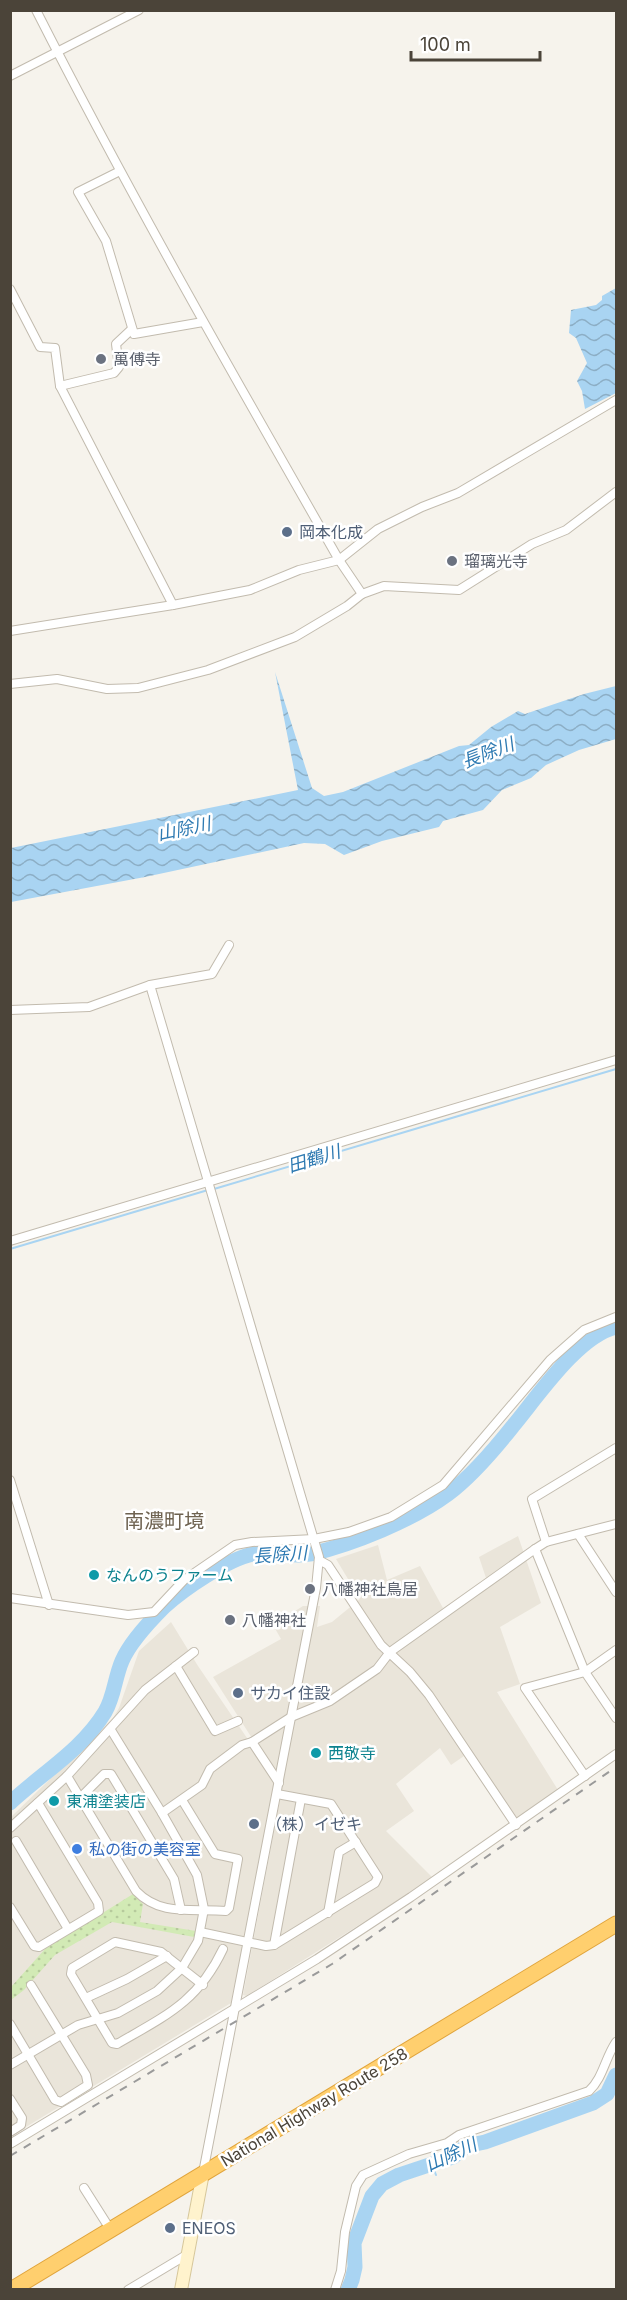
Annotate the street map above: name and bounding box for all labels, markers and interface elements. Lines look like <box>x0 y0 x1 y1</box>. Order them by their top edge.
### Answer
scale bar <box>411 24 540 62</box>
text: 100 m <box>420 34 471 55</box>
place label: 萬傅寺 <box>113 349 161 369</box>
marker: 萬傅寺 <box>94 352 108 366</box>
place label: 岡本化成 <box>299 522 363 542</box>
marker: 岡本化成 <box>280 525 294 539</box>
place label: 瑠璃光寺 <box>464 551 528 571</box>
marker: 瑠璃光寺 <box>445 554 459 568</box>
water label: 長除川 <box>459 732 519 772</box>
water label: 山除川 <box>155 812 214 844</box>
water label: 田鶴川 <box>285 1140 345 1176</box>
district label: 南濃町境 <box>124 1509 204 1533</box>
water label: 長除川 <box>252 1542 310 1567</box>
place label: なんのうファーム <box>106 1565 233 1585</box>
marker: なんのうファーム <box>87 1568 101 1582</box>
place label: 八幡神社鳥居 <box>322 1579 418 1599</box>
marker: 八幡神社鳥居 <box>303 1582 317 1596</box>
place label: 八幡神社 <box>242 1610 306 1630</box>
marker: 八幡神社 <box>223 1613 237 1627</box>
place label: サカイ住設 <box>250 1683 330 1703</box>
marker: サカイ住設 <box>231 1686 245 1700</box>
place label: 西敬寺 <box>328 1743 376 1763</box>
marker: 西敬寺 <box>309 1746 323 1760</box>
place label: 東浦塗装店 <box>66 1791 146 1811</box>
marker: 東浦塗装店 <box>47 1794 61 1808</box>
place label: （株）イゼキ <box>266 1814 362 1834</box>
marker: （株）イゼキ <box>247 1817 261 1831</box>
place label: 私の街の美容室 <box>89 1839 201 1859</box>
marker: 私の街の美容室 <box>70 1842 84 1856</box>
street label: National Highway Route 258 <box>217 2043 411 2171</box>
water label: 山除川 <box>422 2133 482 2175</box>
place label: ENEOS <box>182 2218 236 2238</box>
marker: ENEOS <box>163 2221 177 2235</box>

